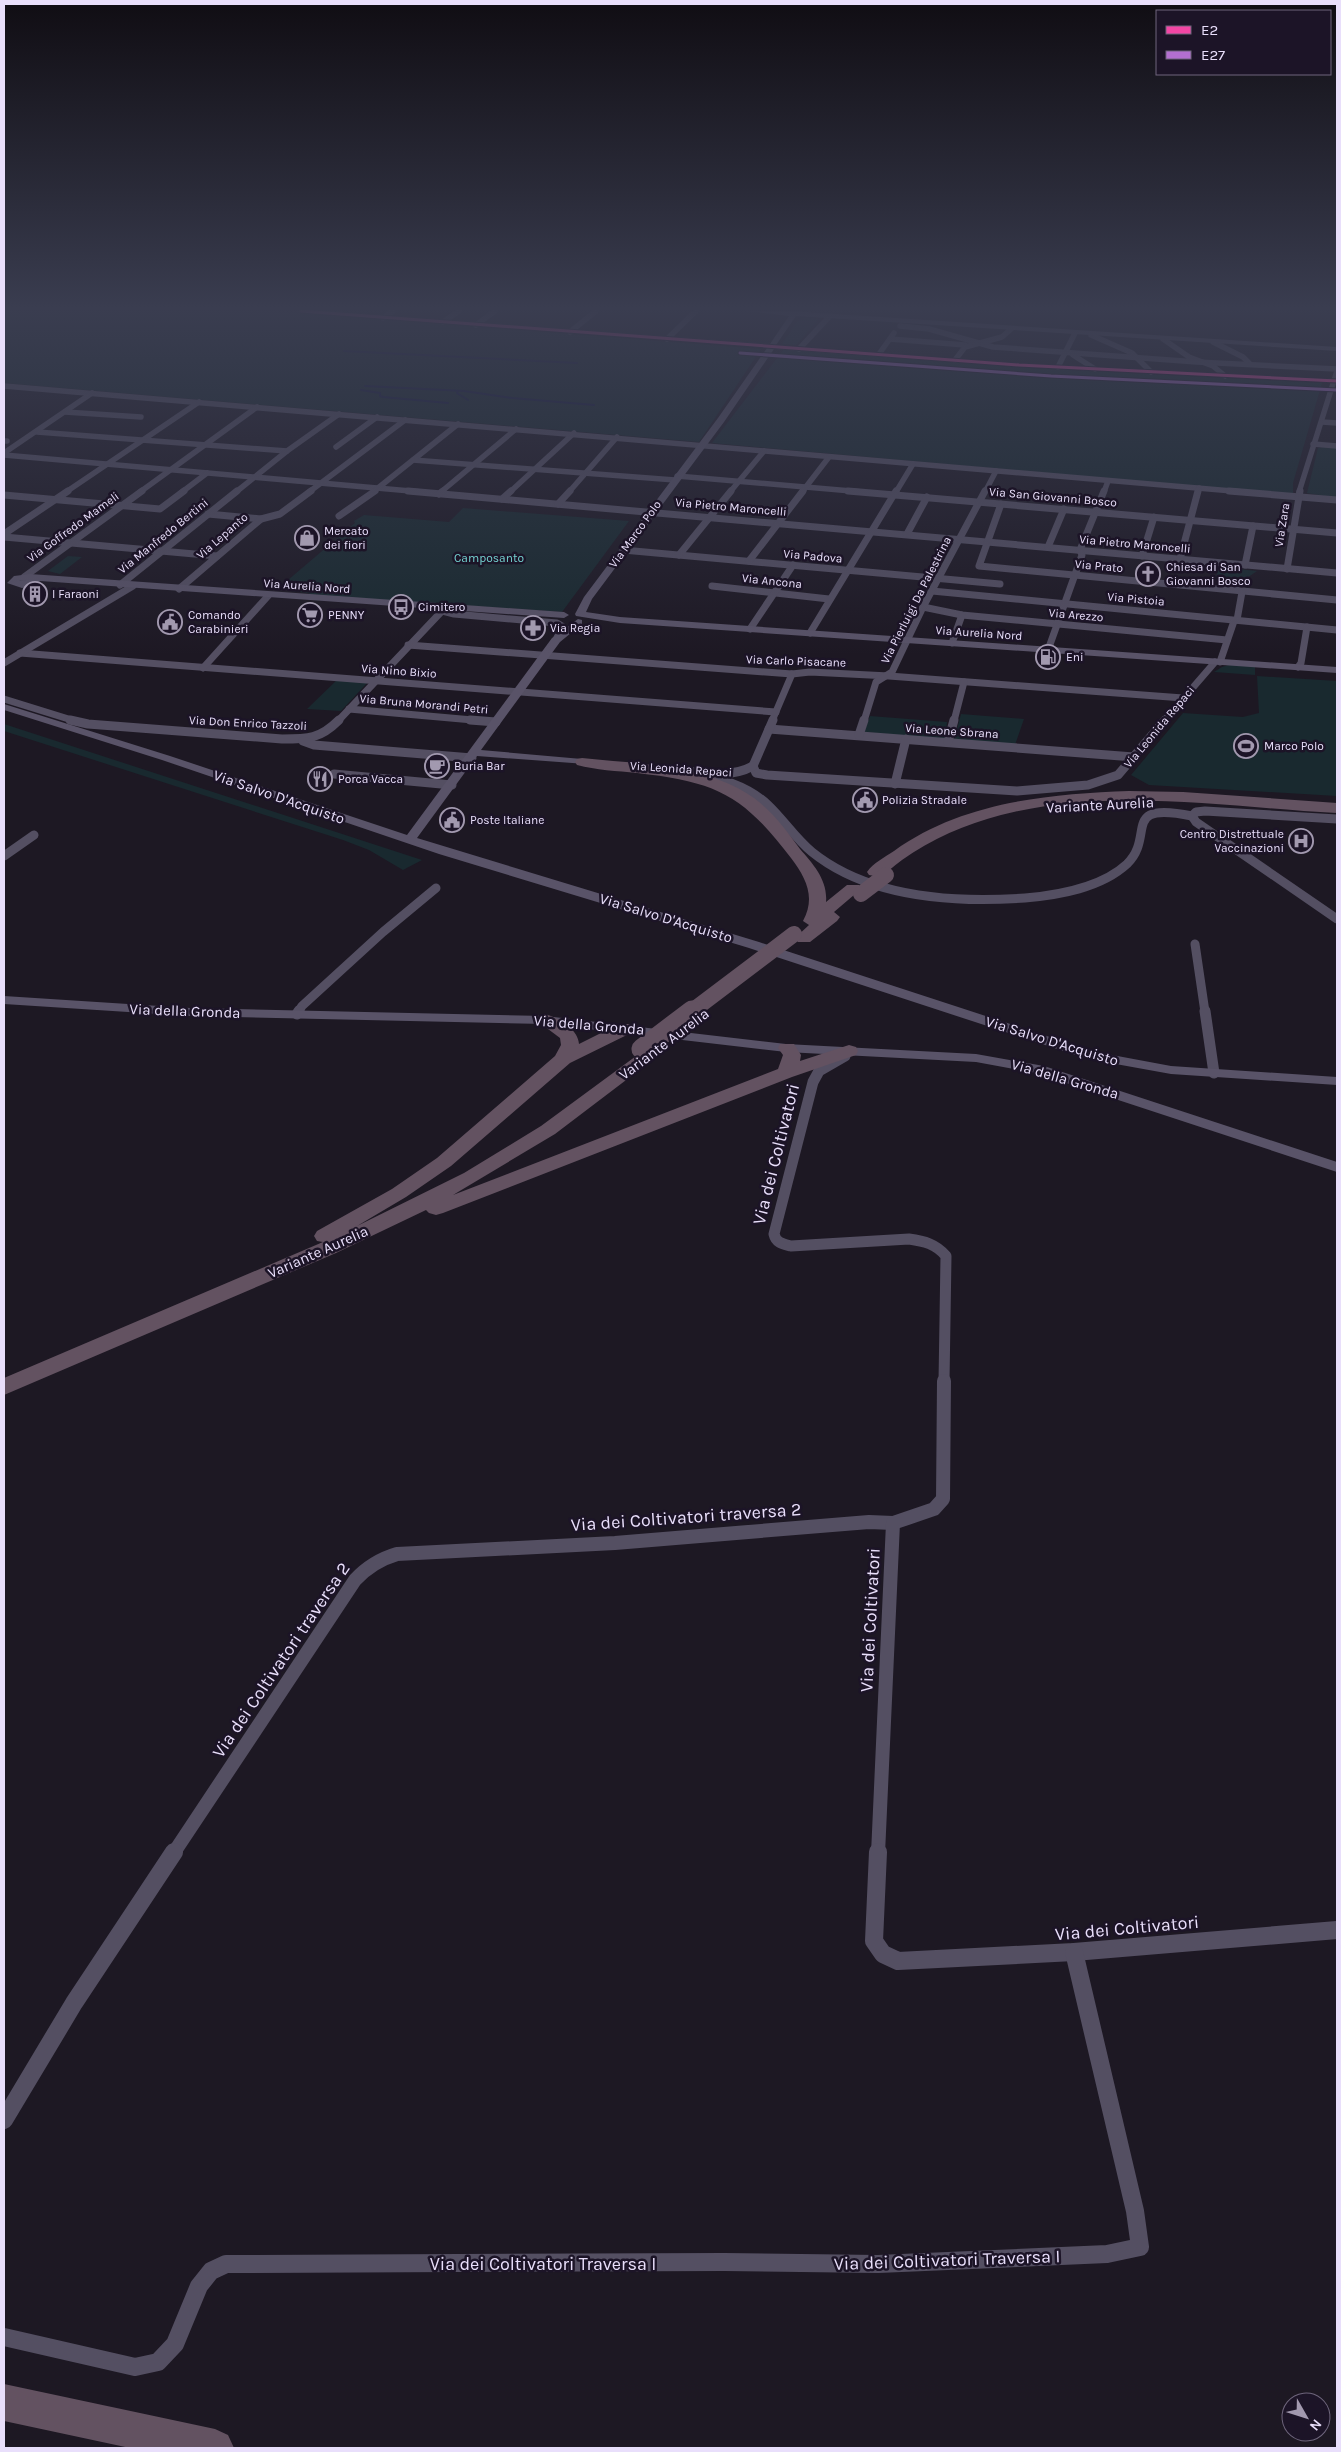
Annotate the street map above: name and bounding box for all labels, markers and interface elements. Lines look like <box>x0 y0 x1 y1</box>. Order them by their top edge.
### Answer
legend <box>1156 10 1331 75</box>
text: E2 <box>1201 21 1218 39</box>
text: E27 <box>1201 46 1225 64</box>
street label: Via San Giovanni Bosco <box>989 484 1117 510</box>
street label: Via Goffredo Mameli <box>24 489 122 565</box>
street label: Via Manfredo Bertini <box>115 495 211 577</box>
street label: Via Pietro Maroncelli <box>675 495 787 519</box>
street label: Via Marco Polo <box>606 498 664 570</box>
street label: Via Zara <box>1272 502 1292 548</box>
street label: Via Lepanto <box>193 510 251 562</box>
place label: Mercato dei fiori <box>324 524 369 552</box>
shop icon: Mercato dei fiori <box>294 525 320 551</box>
street label: Via Pietro Maroncelli <box>1079 532 1191 556</box>
street label: Via Pierluigi Da Palestrina <box>878 534 954 666</box>
street label: Via Padova <box>783 546 843 566</box>
park label: Camposanto <box>454 551 524 565</box>
street label: Via Prato <box>1074 557 1124 575</box>
place label: Chiesa di San Giovanni Bosco <box>1166 560 1250 588</box>
church icon: Chiesa di San Giovanni Bosco <box>1135 561 1161 587</box>
street label: Via Ancona <box>741 571 803 591</box>
street label: Via Aurelia Nord <box>263 576 351 596</box>
building icon: I Faraoni <box>22 581 48 607</box>
place label: I Faraoni <box>52 587 99 601</box>
street label: Via Pistoia <box>1107 590 1165 608</box>
bus stop icon: Cimitero <box>388 594 414 620</box>
place label: Cimitero <box>418 600 465 614</box>
supermarket icon: PENNY <box>297 602 323 628</box>
street label: Via Arezzo <box>1048 606 1104 624</box>
place label: Comando Carabinieri <box>188 608 249 636</box>
place label: PENNY <box>328 608 365 622</box>
public building icon: Comando Carabinieri <box>157 609 183 635</box>
pharmacy icon: Via Regia <box>520 615 546 641</box>
place label: Via Regia <box>550 621 600 635</box>
street label: Via Aurelia Nord <box>935 623 1023 643</box>
fuel station icon: Eni <box>1035 644 1061 670</box>
place label: Eni <box>1066 650 1084 664</box>
street label: Via Carlo Pisacane <box>746 652 846 670</box>
street label: Via Nino Bixio <box>361 661 437 681</box>
street label: Via Leonida Repaci <box>1121 683 1197 771</box>
street label: Via Bruna Morandi Petri <box>359 691 489 717</box>
street label: Via Don Enrico Tazzoli <box>189 713 307 733</box>
street label: Via Leone Sbrana <box>905 721 999 741</box>
sports icon: Marco Polo <box>1233 733 1259 759</box>
place label: Marco Polo <box>1264 739 1324 753</box>
cafe icon: Buria Bar <box>424 753 450 779</box>
street label: Via Leonida Repaci <box>629 758 733 780</box>
place label: Buria Bar <box>454 759 505 773</box>
street label: Via Salvo D'Acquisto <box>211 766 347 828</box>
restaurant icon: Porca Vacca <box>307 766 333 792</box>
place label: Porca Vacca <box>338 772 403 786</box>
public building icon: Polizia Stradale <box>852 787 878 813</box>
place label: Polizia Stradale <box>882 793 967 807</box>
street label: Variante Aurelia <box>1046 793 1154 817</box>
public building icon: Poste Italiane <box>439 807 465 833</box>
place label: Poste Italiane <box>470 813 544 827</box>
place label: Centro Distrettuale Vaccinazioni <box>1180 827 1284 855</box>
hospital icon: Centro Distrettuale Vaccinazioni <box>1288 828 1314 854</box>
street label: Via Salvo D'Acquisto <box>597 889 735 947</box>
street label: Via della Gronda <box>129 1000 241 1022</box>
street label: Variante Aurelia <box>615 1004 713 1084</box>
street label: Via della Gronda <box>533 1011 645 1039</box>
street label: Via Salvo D'Acquisto <box>983 1012 1121 1070</box>
street label: Via della Gronda <box>1009 1055 1121 1103</box>
street label: Via dei Coltivatori <box>748 1081 804 1227</box>
street label: Variante Aurelia <box>265 1222 371 1282</box>
street label: Via dei Coltivatori traversa 2 <box>570 1498 802 1536</box>
street label: Via dei Coltivatori <box>855 1547 885 1693</box>
street label: Via dei Coltivatori traversa 2 <box>207 1558 355 1762</box>
street label: Via dei Coltivatori <box>1054 1911 1200 1945</box>
street label: Via dei Coltivatori Traversa I <box>833 2245 1061 2275</box>
street label: Via dei Coltivatori Traversa I <box>430 2253 656 2275</box>
north arrow <box>1281 2392 1331 2442</box>
text: N <box>1306 2416 1325 2434</box>

